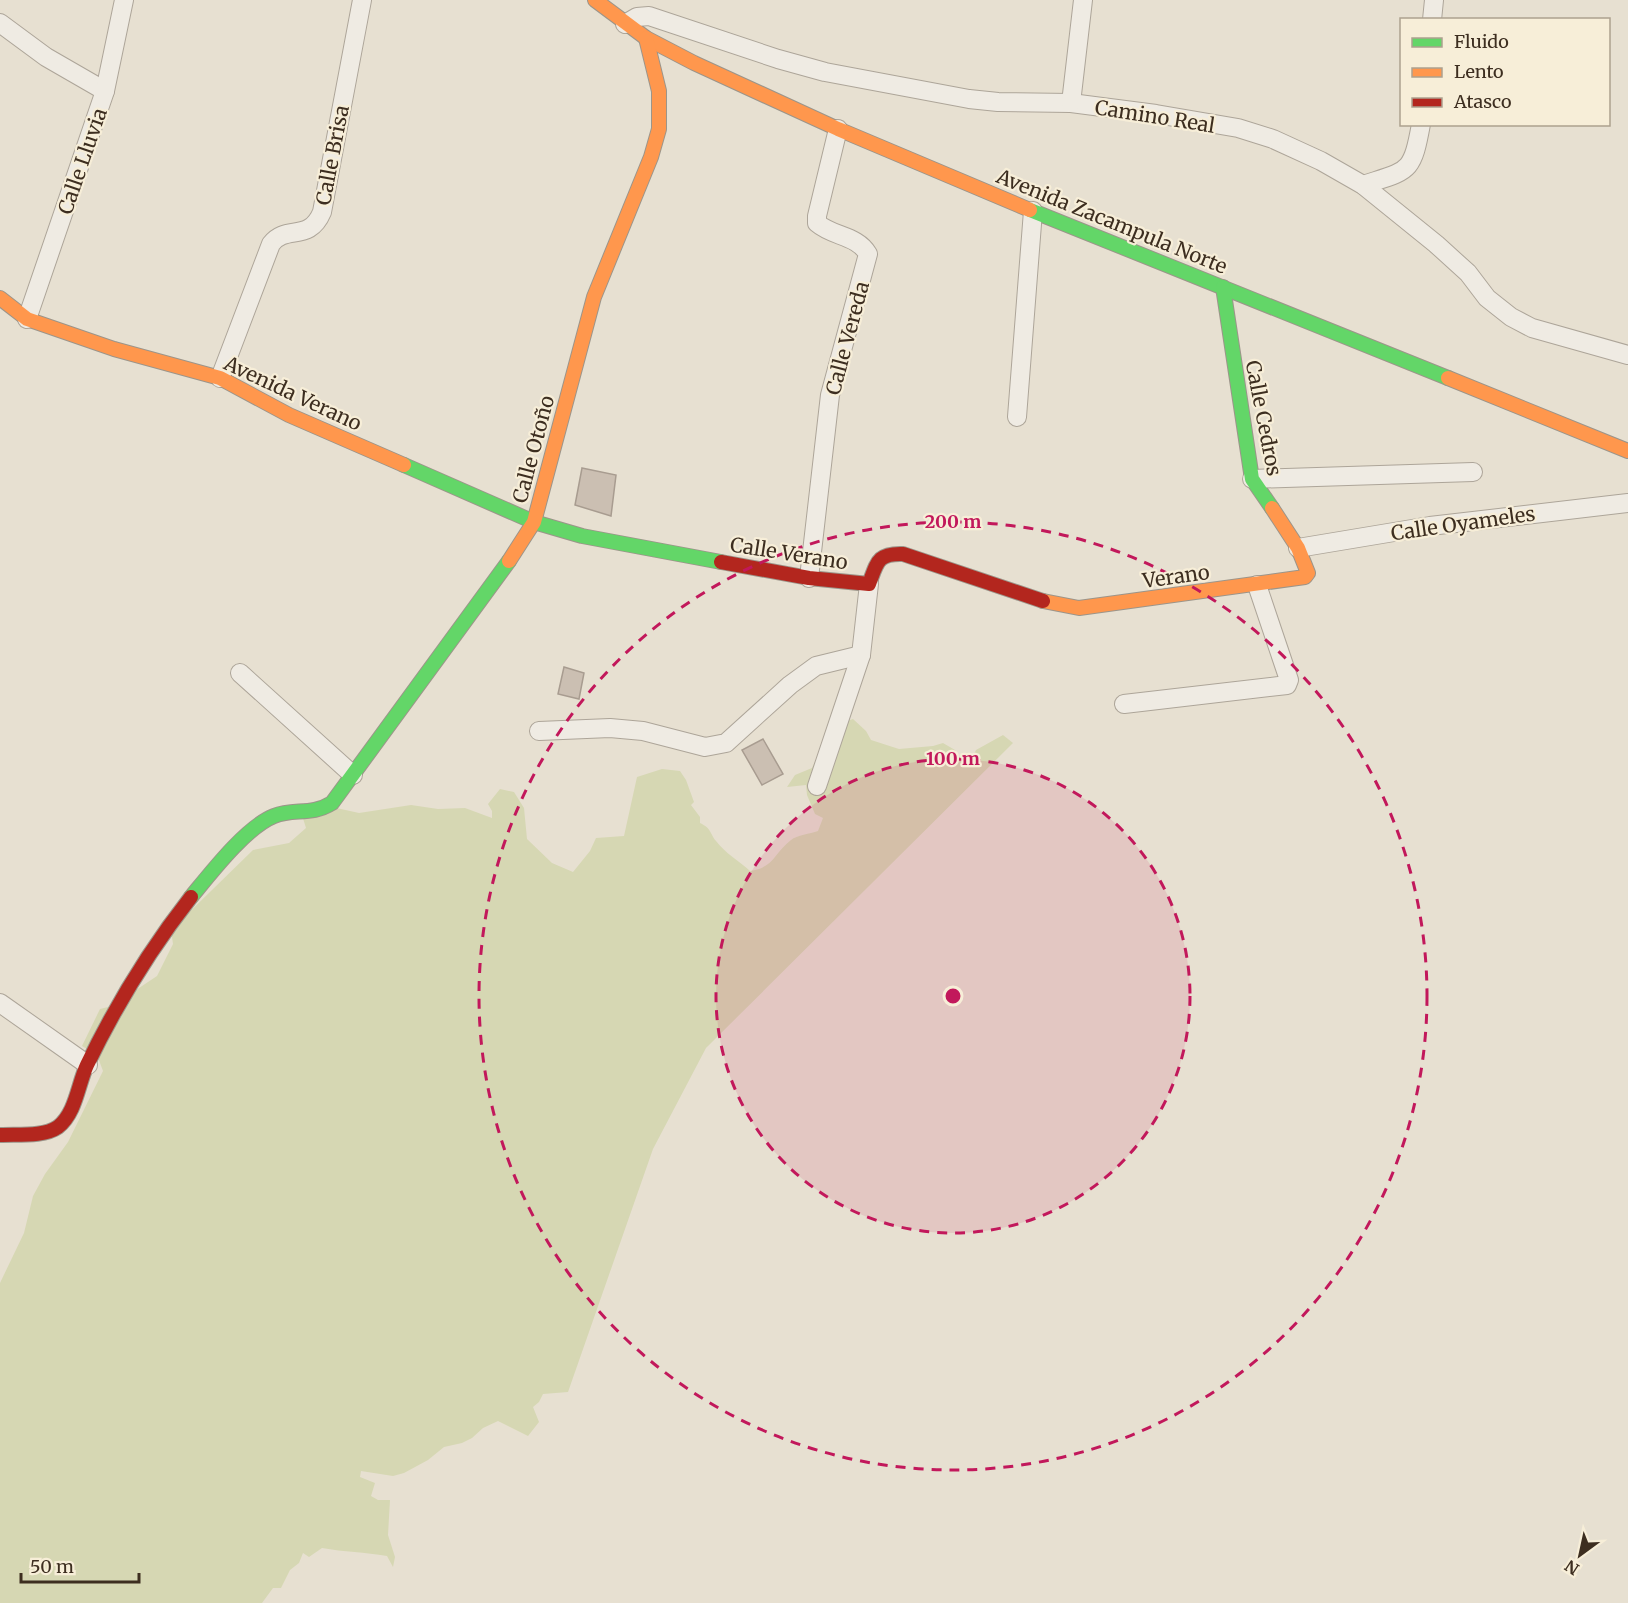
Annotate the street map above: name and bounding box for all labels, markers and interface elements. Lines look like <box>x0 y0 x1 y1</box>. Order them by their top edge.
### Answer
legend <box>1400 18 1610 126</box>
text: Fluido <box>1454 30 1509 53</box>
text: Lento <box>1454 60 1504 83</box>
text: Atasco <box>1453 90 1512 113</box>
street label: Camino Real <box>1093 94 1217 138</box>
street label: Calle Brisa <box>310 103 354 207</box>
street label: Calle Lluvia <box>52 104 112 218</box>
street label: Avenida Zacampula Norte <box>992 163 1231 279</box>
street label: Calle Vereda <box>820 278 874 397</box>
street label: Avenida Verano <box>219 350 366 436</box>
street label: Calle Cedros <box>1241 358 1287 478</box>
street label: Calle Otoño <box>507 392 559 506</box>
street label: Calle Oyameles <box>1389 501 1537 545</box>
text: 200 m <box>925 510 981 533</box>
street label: Calle Verano <box>728 531 850 575</box>
street label: Verano <box>1140 559 1211 593</box>
text: 100 m <box>926 747 980 770</box>
centre of rings <box>943 986 963 1006</box>
north arrow <box>1550 1525 1610 1585</box>
scale bar <box>21 1546 140 1584</box>
text: 50 m <box>30 1555 74 1578</box>
text: N <box>1561 1556 1583 1579</box>

